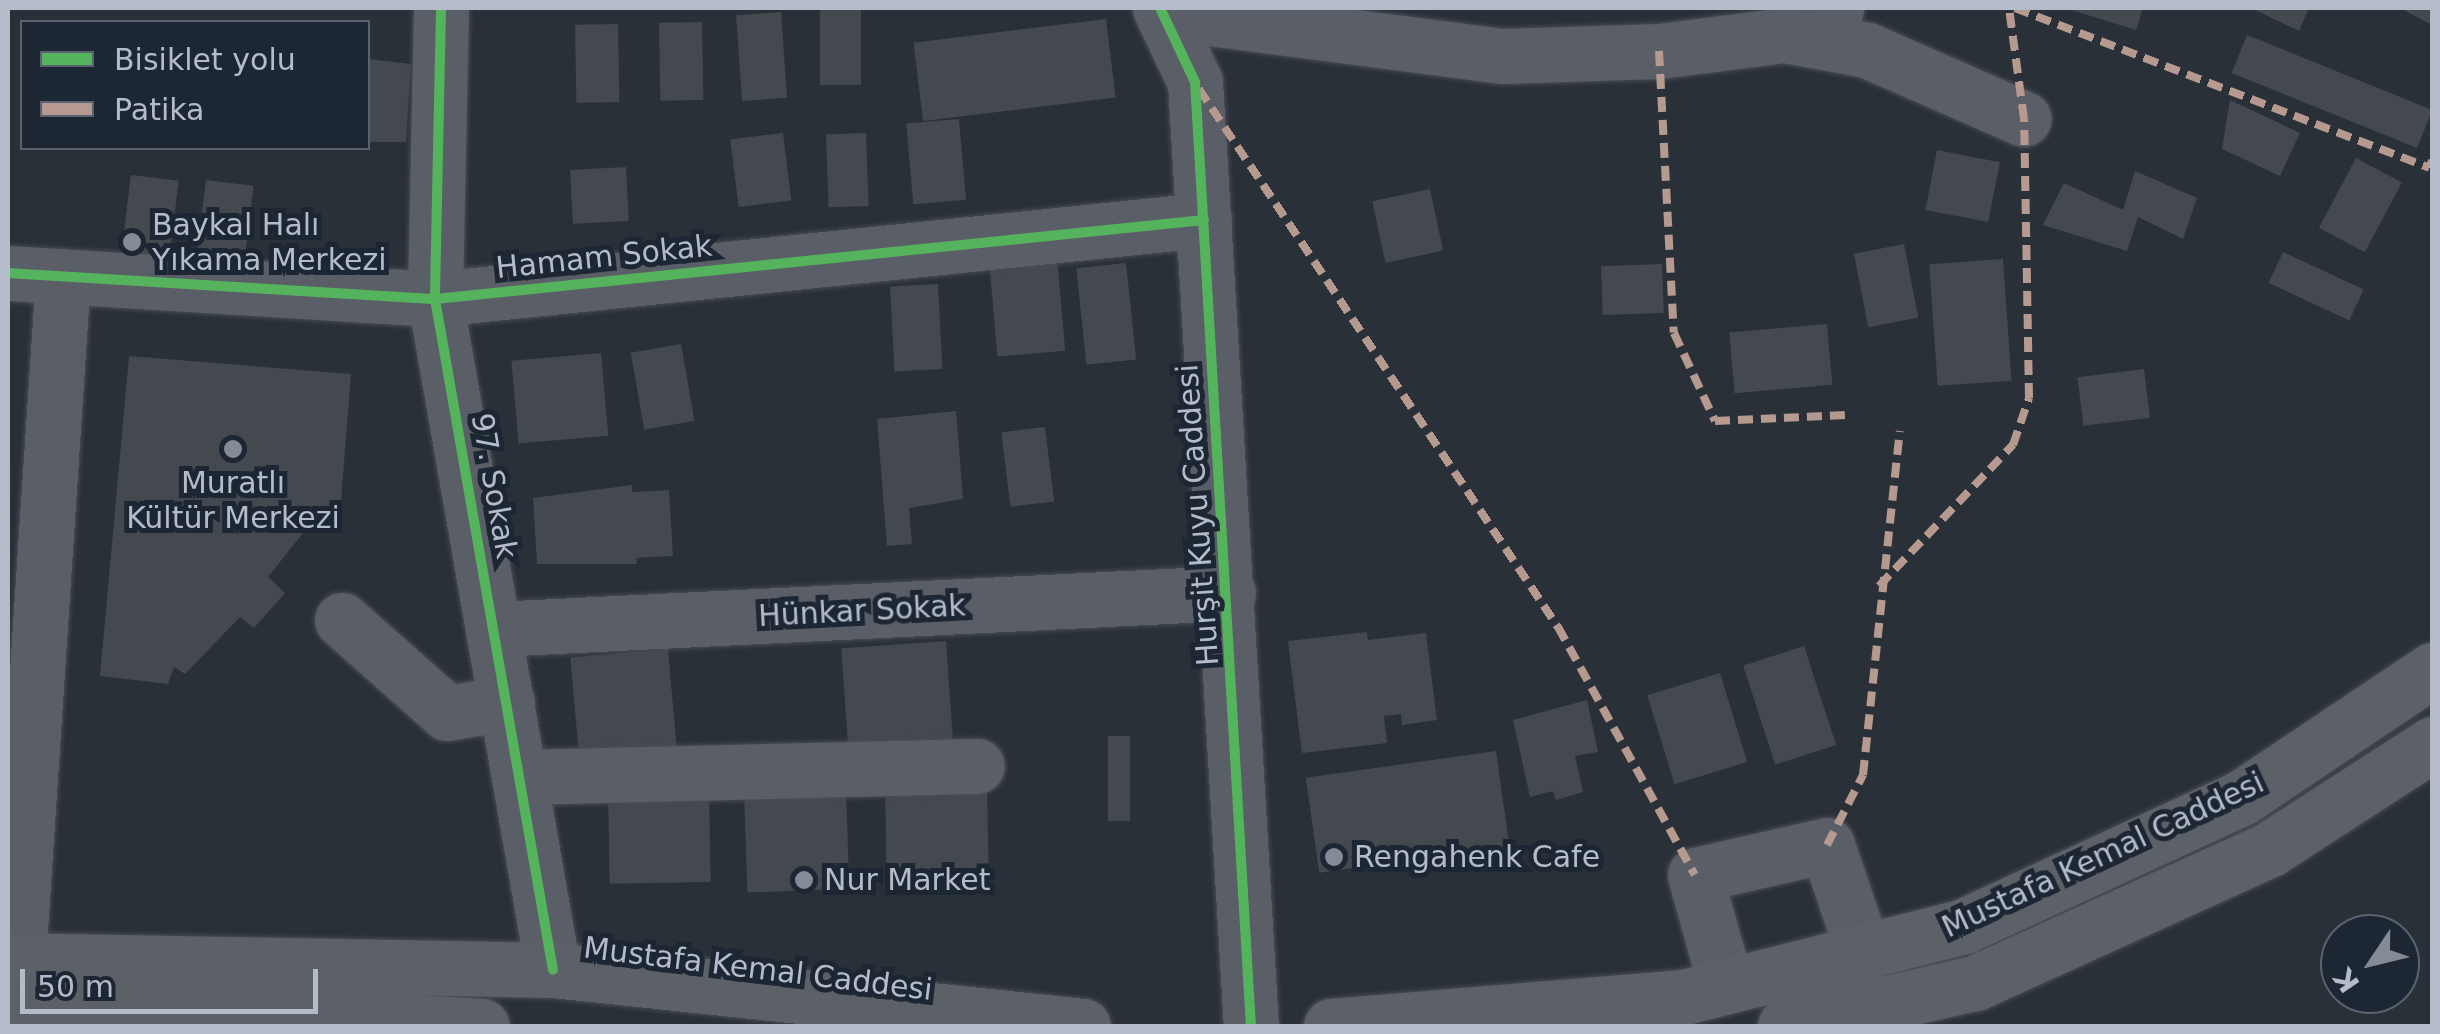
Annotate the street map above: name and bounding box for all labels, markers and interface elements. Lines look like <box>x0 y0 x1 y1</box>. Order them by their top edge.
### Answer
legend <box>20 20 370 150</box>
text: Bisiklet yolu <box>114 42 296 77</box>
text: Patika <box>114 92 204 127</box>
place label: Baykal Halı Yıkama Merkezi <box>152 207 387 278</box>
street label: Hamam Sokak <box>494 228 714 286</box>
marker: Baykal Halı Yıkama Merkezi <box>121 231 143 253</box>
street label: Hurşit Kuyu Caddesi <box>1169 363 1227 667</box>
street label: 97. Sokak <box>463 410 525 562</box>
marker: Muratlı Kültür Merkezi <box>222 438 244 460</box>
place label: Muratlı Kültür Merkezi <box>126 465 340 536</box>
street label: Hünkar Sokak <box>757 588 967 634</box>
street label: Mustafa Kemal Caddesi <box>1936 764 2270 946</box>
place label: Rengahenk Cafe <box>1354 839 1600 875</box>
marker: Rengahenk Cafe <box>1323 846 1345 868</box>
place label: Nur Market <box>824 862 990 898</box>
marker: Nur Market <box>793 869 815 891</box>
north arrow <box>2320 914 2420 1014</box>
street label: Mustafa Kemal Caddesi <box>582 930 934 1008</box>
scale bar <box>25 949 322 1011</box>
text: K <box>2327 962 2366 999</box>
text: 50 m <box>37 969 114 1004</box>

